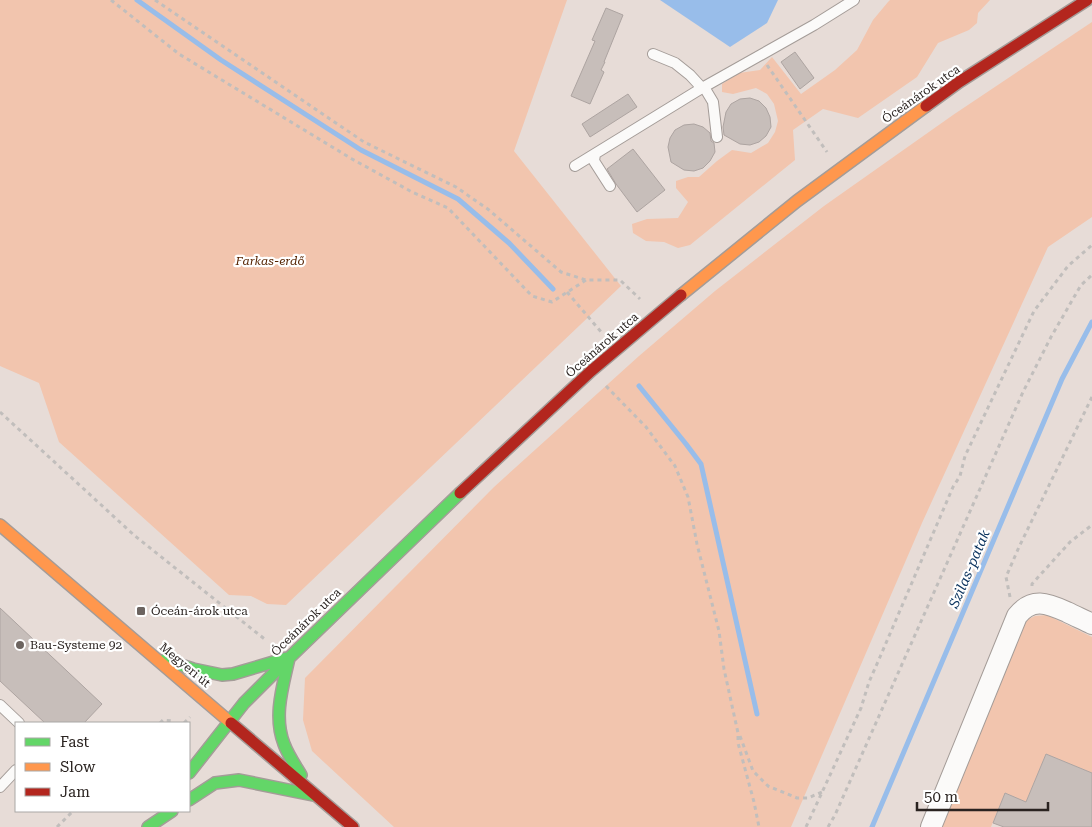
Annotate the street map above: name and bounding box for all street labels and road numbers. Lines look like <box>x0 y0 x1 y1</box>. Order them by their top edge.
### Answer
street label: Óceánárok utca <box>880 62 963 126</box>
street label: Óceánárok utca <box>563 309 641 380</box>
street label: Óceánárok utca <box>268 585 344 659</box>
street label: Megyeri út <box>157 640 214 691</box>

